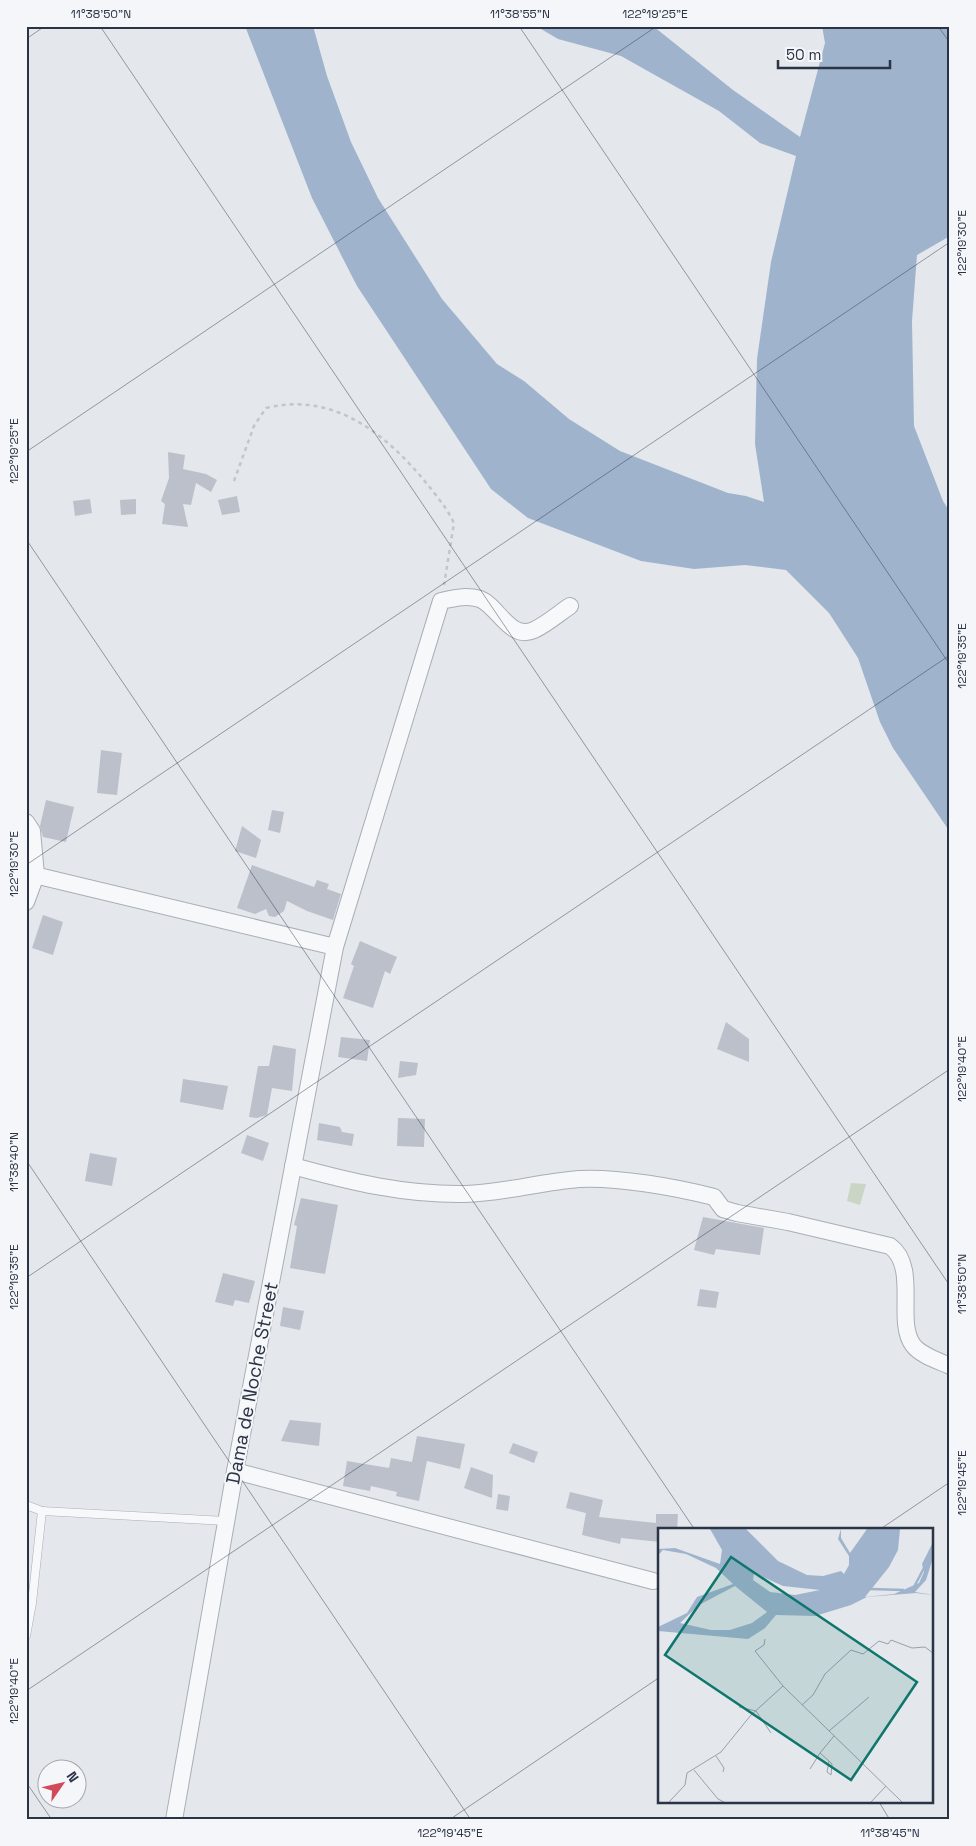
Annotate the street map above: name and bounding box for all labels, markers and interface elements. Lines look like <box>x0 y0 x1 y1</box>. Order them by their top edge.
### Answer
text: 11°38'50"N <box>71 6 131 22</box>
text: 11°38'55"N <box>490 6 550 22</box>
text: 122°19'25"E <box>622 6 688 22</box>
scale bar <box>778 38 891 70</box>
text: 50 m <box>786 45 821 64</box>
text: 122°19'30"E <box>954 210 970 276</box>
text: 122°19'25"E <box>6 418 22 484</box>
text: 122°19'35"E <box>954 623 970 689</box>
text: 122°19'30"E <box>6 831 22 897</box>
text: 122°19'40"E <box>954 1036 970 1102</box>
text: 11°38'40"N <box>6 1132 22 1192</box>
text: 122°19'35"E <box>6 1244 22 1310</box>
text: 11°38'50"N <box>954 1254 970 1314</box>
street label: Dama de Noche Street <box>220 1280 284 1486</box>
text: 122°19'45"E <box>954 1450 970 1516</box>
inset map <box>658 1528 934 1804</box>
text: 122°19'40"E <box>6 1658 22 1724</box>
north arrow <box>38 1758 88 1808</box>
text: N <box>63 1768 83 1786</box>
text: 122°19'45"E <box>417 1825 483 1841</box>
text: 11°38'45"N <box>860 1825 920 1841</box>

